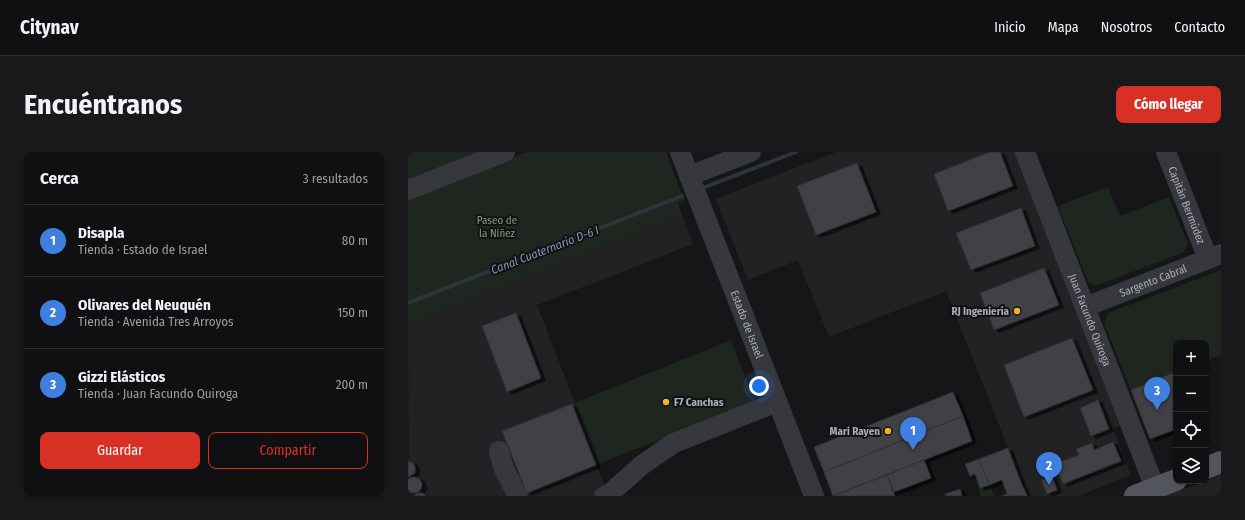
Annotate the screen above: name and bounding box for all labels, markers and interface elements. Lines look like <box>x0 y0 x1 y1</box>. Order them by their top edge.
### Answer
text: Citynav <box>20 16 79 39</box>
text: Inicio <box>994 19 1026 36</box>
text: Mapa <box>1048 19 1079 36</box>
text: Nosotros <box>1101 19 1152 36</box>
text: Contacto <box>1174 19 1225 36</box>
button: Cómo llegar <box>1116 86 1221 123</box>
text: Encuéntranos <box>24 88 182 121</box>
street label: Capitán Bermúdez <box>1166 165 1208 246</box>
text: Cerca <box>40 168 79 189</box>
text: 3 resultados <box>303 171 368 186</box>
park label: Paseo de la Niñez <box>477 214 517 240</box>
water label: Canal Cuaternario D-6 I <box>489 223 601 277</box>
text: Disapla <box>78 224 124 242</box>
text: 1 <box>50 233 56 248</box>
text: 80 m <box>342 233 368 248</box>
text: Tienda · Estado de Israel <box>78 242 208 257</box>
street label: Sargento Cabral <box>1118 262 1189 299</box>
street label: Juan Facundo Quiroga <box>1066 272 1114 368</box>
street label: Estado de Israel <box>728 289 766 360</box>
text: Olivares del Neuquén <box>78 296 211 314</box>
text: 2 <box>50 305 56 320</box>
text: 150 m <box>337 305 368 320</box>
place label: RJ Ingeniería <box>951 305 1010 318</box>
marker: RJ Ingeniería <box>1012 306 1022 316</box>
text: Tienda · Avenida Tres Arroyos <box>78 314 234 329</box>
map controls <box>1173 340 1209 484</box>
button: + <box>1173 340 1209 376</box>
text: Gizzi Elásticos <box>78 368 165 386</box>
your location <box>749 376 769 396</box>
button: − <box>1173 376 1209 412</box>
text: 3 <box>50 377 56 392</box>
text: 200 m <box>336 377 368 392</box>
pin: 3 <box>1144 377 1170 410</box>
text: Tienda · Juan Facundo Quiroga <box>78 386 238 401</box>
place label: F7 Canchas <box>674 396 724 409</box>
marker: F7 Canchas <box>661 397 671 407</box>
button: locate <box>1173 412 1209 448</box>
pin: 1 <box>900 417 926 450</box>
place label: Mari Rayen <box>830 425 880 438</box>
marker: Mari Rayen <box>883 426 893 436</box>
button: Guardar <box>40 432 200 469</box>
button: Compartir <box>208 432 368 469</box>
button: layers <box>1173 448 1209 484</box>
pin: 2 <box>1036 452 1062 485</box>

